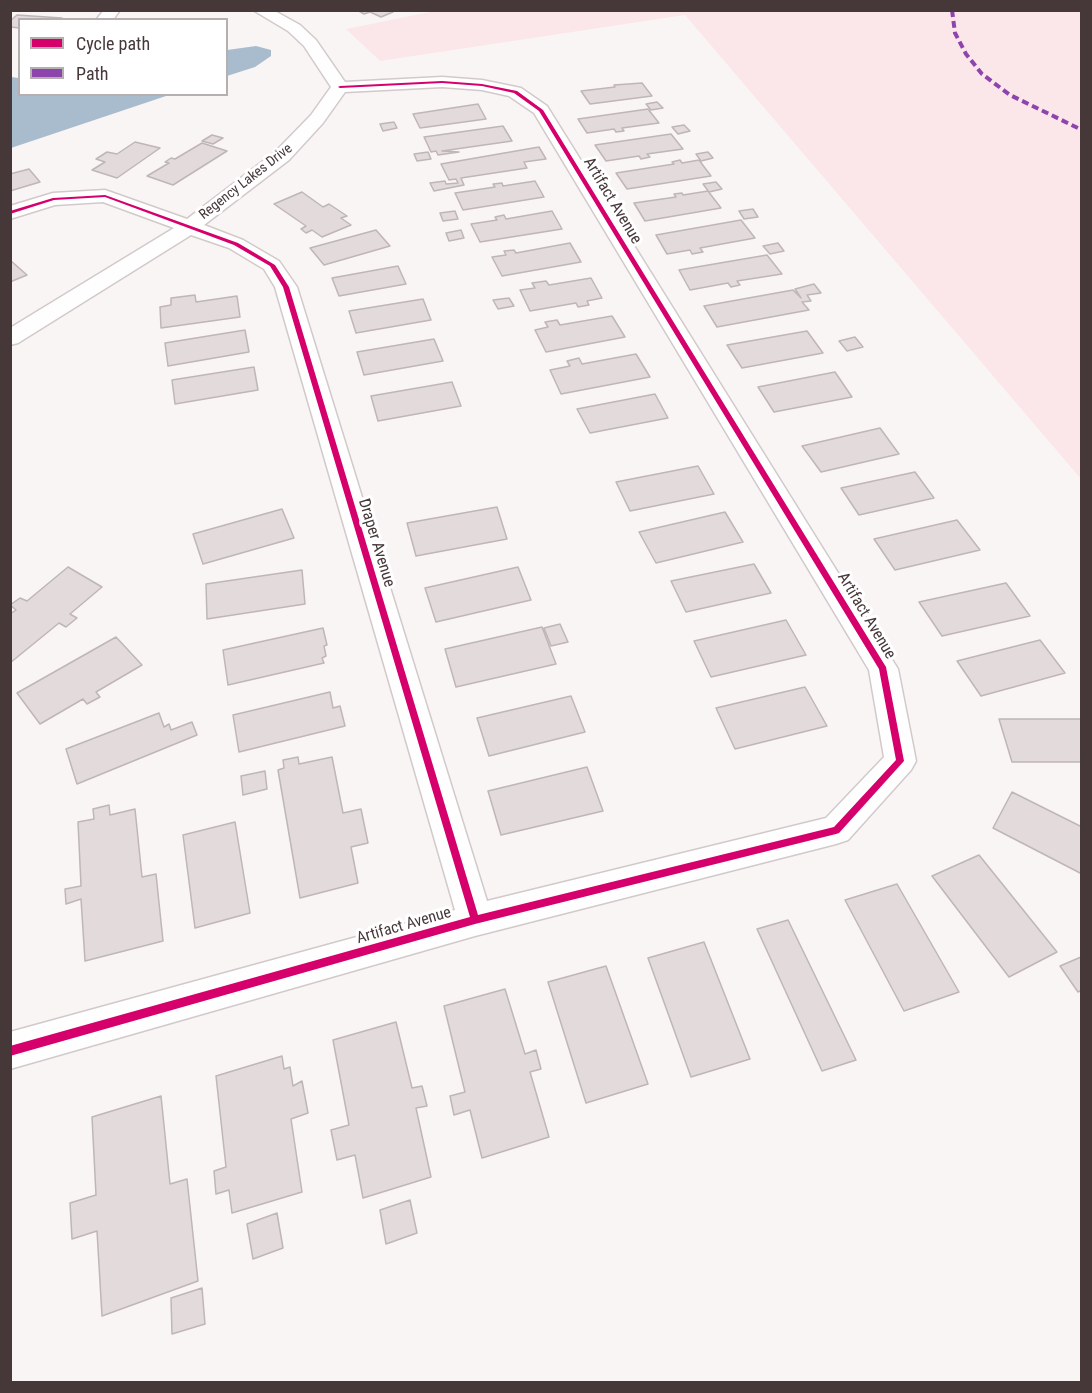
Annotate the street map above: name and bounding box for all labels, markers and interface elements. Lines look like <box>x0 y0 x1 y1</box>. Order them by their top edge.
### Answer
legend <box>18 18 228 96</box>
text: Cycle path <box>76 33 150 54</box>
text: Path <box>76 63 109 84</box>
street label: Regency Lakes Drive <box>196 140 296 224</box>
street label: Artifact Avenue <box>579 154 645 248</box>
street label: Draper Avenue <box>353 497 399 589</box>
street label: Artifact Avenue <box>833 569 899 663</box>
street label: Artifact Avenue <box>354 903 454 949</box>

